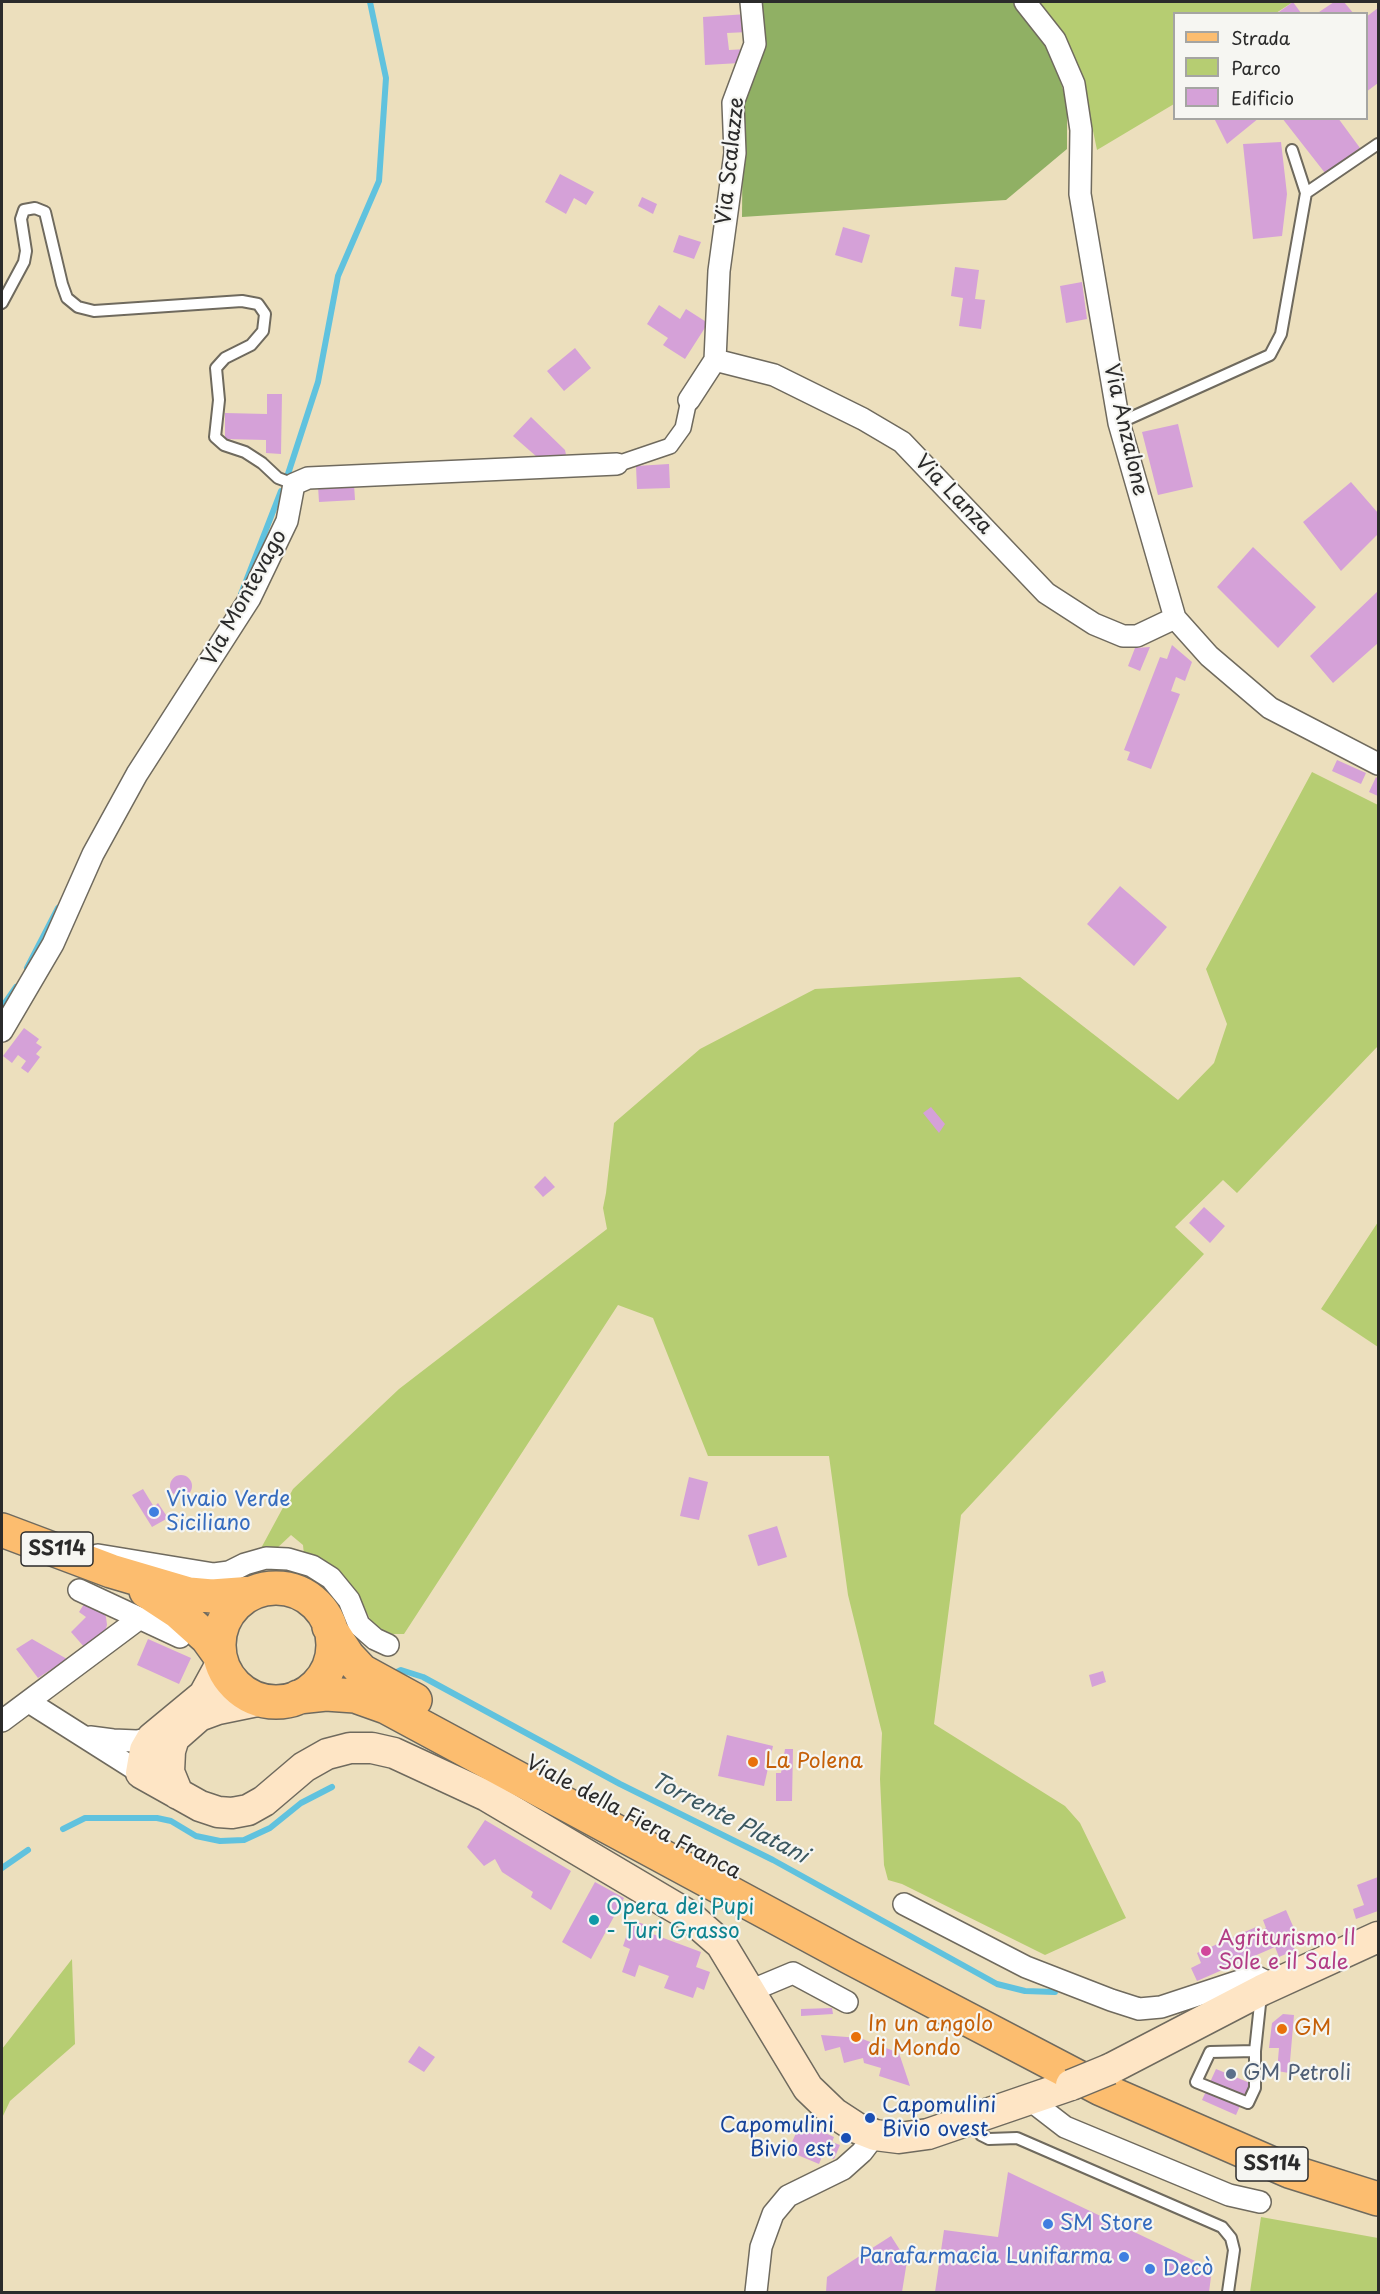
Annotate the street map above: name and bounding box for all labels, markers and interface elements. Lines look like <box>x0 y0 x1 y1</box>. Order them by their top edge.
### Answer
legend <box>1173 12 1368 120</box>
text: Strada <box>1231 24 1290 51</box>
text: Parco <box>1231 54 1281 81</box>
text: Edificio <box>1231 84 1294 111</box>
street label: Via Scalazze <box>712 96 750 226</box>
street label: Via Anzalone <box>1098 362 1152 498</box>
street label: Via Lanza <box>909 450 997 540</box>
street label: Via Montevago <box>197 526 293 670</box>
place label: Vivaio Verde Siciliano <box>166 1487 290 1537</box>
marker: Vivaio Verde Siciliano <box>147 1505 161 1519</box>
road number: SS114 <box>21 1532 93 1566</box>
place label: La Polena <box>765 1749 863 1775</box>
street label: Viale della Fiera Franca <box>521 1751 745 1885</box>
marker: La Polena <box>746 1755 760 1769</box>
water label: Torrente Platani <box>646 1768 812 1870</box>
place label: Opera dei Pupi - Turi Grasso <box>606 1895 754 1945</box>
marker: Opera dei Pupi - Turi Grasso <box>587 1913 601 1927</box>
place label: Agriturismo Il Sole e il Sale <box>1218 1926 1356 1976</box>
marker: Agriturismo Il Sole e il Sale <box>1199 1944 1213 1958</box>
place label: In un angolo di Mondo <box>868 2012 993 2062</box>
place label: GM <box>1294 2016 1331 2042</box>
marker: GM <box>1275 2022 1289 2036</box>
marker: In un angolo di Mondo <box>849 2030 863 2044</box>
place label: GM Petroli <box>1243 2061 1351 2087</box>
marker: GM Petroli <box>1224 2067 1238 2081</box>
place label: Capomulini Bivio ovest <box>882 2093 996 2143</box>
marker: Capomulini Bivio ovest <box>863 2111 877 2125</box>
place label: Capomulini Bivio est <box>720 2113 834 2163</box>
marker: Capomulini Bivio est <box>839 2131 853 2145</box>
road number: SS114 <box>1236 2147 1308 2181</box>
place label: SM Store <box>1060 2211 1153 2237</box>
marker: SM Store <box>1041 2217 1055 2231</box>
place label: Parafarmacia Lunifarma <box>859 2244 1112 2270</box>
marker: Parafarmacia Lunifarma <box>1117 2250 1131 2264</box>
place label: Decò <box>1162 2256 1213 2282</box>
marker: Decò <box>1143 2262 1157 2276</box>

